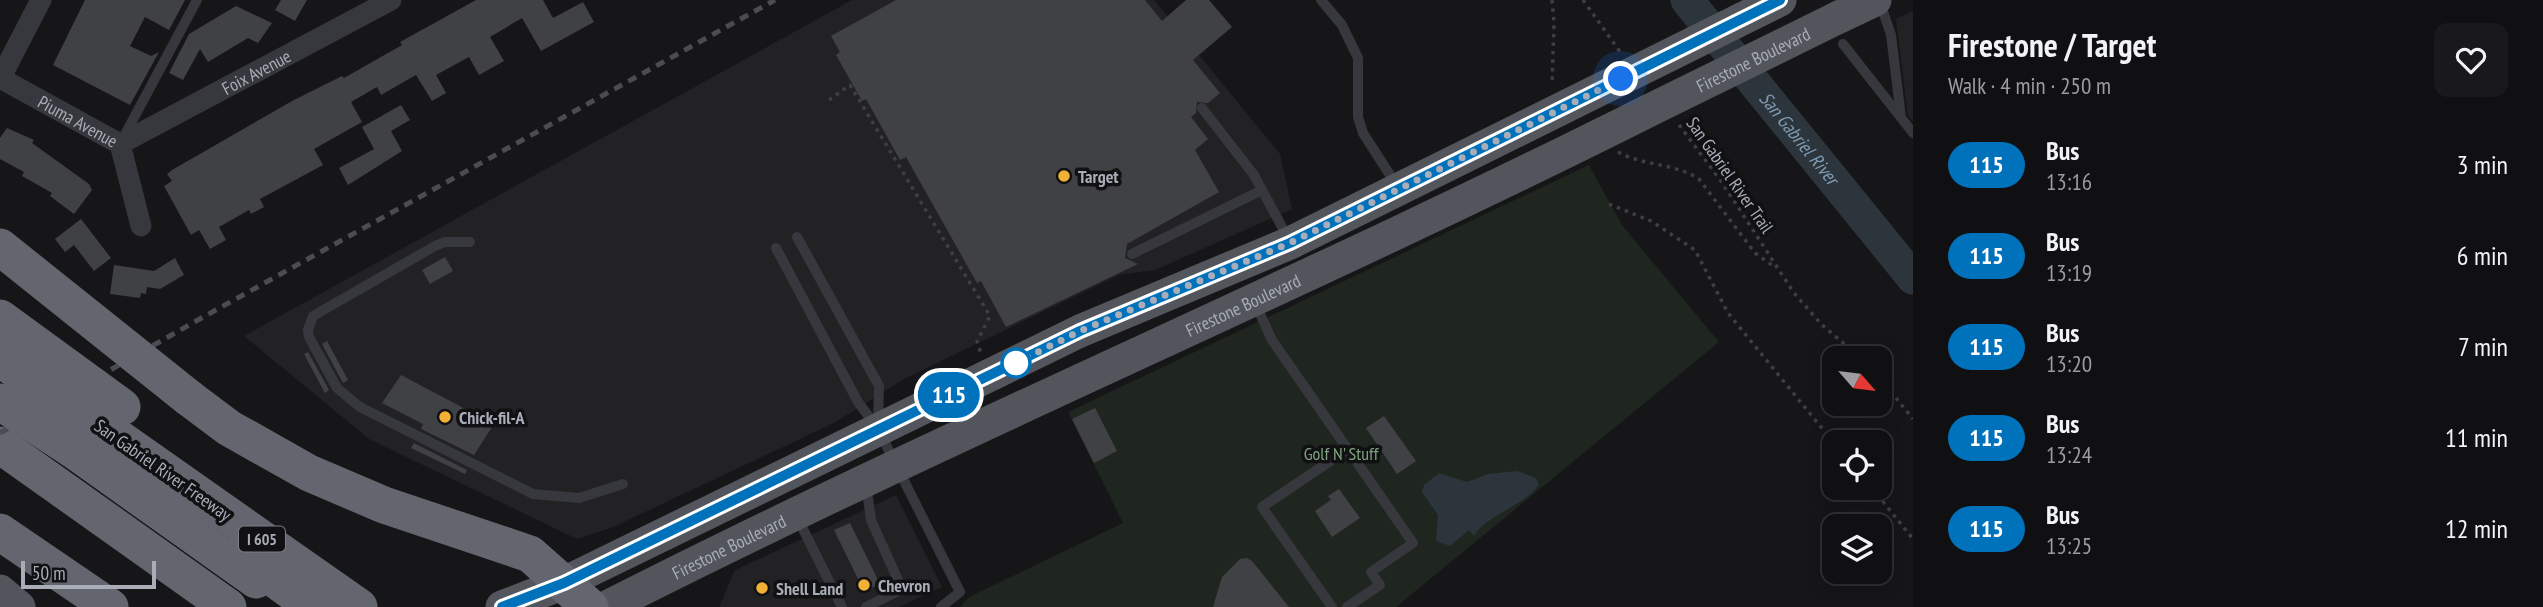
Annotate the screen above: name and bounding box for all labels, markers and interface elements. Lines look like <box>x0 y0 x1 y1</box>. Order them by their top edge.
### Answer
street label: Firestone Boulevard <box>1692 22 1814 97</box>
text: Firestone / Target <box>1948 23 2156 66</box>
button: heart <box>2434 23 2508 97</box>
street label: Foix Avenue <box>217 44 295 99</box>
your location <box>1603 61 1638 96</box>
text: Walk · 4 min · 250 m <box>1948 71 2111 100</box>
water label: San Gabriel River <box>1754 87 1846 192</box>
street label: Piuma Avenue <box>34 90 122 152</box>
street label: San Gabriel River Trail <box>1681 112 1779 238</box>
text: Bus <box>2046 134 2079 167</box>
text: 3 min <box>2457 148 2508 181</box>
text: 115 <box>1969 149 2004 180</box>
place label: Target <box>1078 165 1119 188</box>
text: 13:16 <box>2046 167 2092 196</box>
marker: Target <box>1056 168 1072 184</box>
text: Bus <box>2046 225 2079 258</box>
text: 6 min <box>2457 239 2508 272</box>
text: 115 <box>1969 240 2004 271</box>
text: 13:19 <box>2046 258 2092 287</box>
street label: Firestone Boulevard <box>1182 268 1304 341</box>
text: Bus <box>2046 316 2079 349</box>
text: 7 min <box>2458 330 2508 363</box>
text: 115 <box>1969 331 2004 362</box>
north arrow <box>1822 346 1892 416</box>
map controls <box>1822 346 1892 584</box>
unlabelled marker <box>1001 348 1031 378</box>
text: 13:20 <box>2046 349 2092 378</box>
line badge: 115 <box>909 372 989 418</box>
text: 115 <box>932 379 966 410</box>
place label: Chick-fil-A <box>459 406 526 429</box>
text: Bus <box>2046 407 2079 440</box>
marker: Chick-fil-A <box>437 409 453 425</box>
street label: San Gabriel River Freeway <box>90 414 236 526</box>
text: 11 min <box>2445 421 2508 454</box>
text: 115 <box>1969 422 2004 453</box>
button: locate <box>1822 430 1892 500</box>
text: 13:24 <box>2046 440 2092 469</box>
park label: Golf N' Stuff <box>1304 442 1380 465</box>
text: Bus <box>2046 498 2079 531</box>
street label: Firestone Boulevard <box>668 509 789 584</box>
text: 12 min <box>2445 512 2508 545</box>
text: 115 <box>1969 513 2004 544</box>
button: layers <box>1822 514 1892 584</box>
road number: I 605 <box>239 526 285 552</box>
text: 13:25 <box>2046 531 2092 560</box>
scale bar <box>21 558 156 590</box>
text: 50 m <box>32 561 66 585</box>
place label: Chevron <box>878 574 930 597</box>
place label: Shell Land <box>776 577 843 600</box>
marker: Chevron <box>856 577 872 593</box>
marker: Shell Land <box>754 580 770 596</box>

